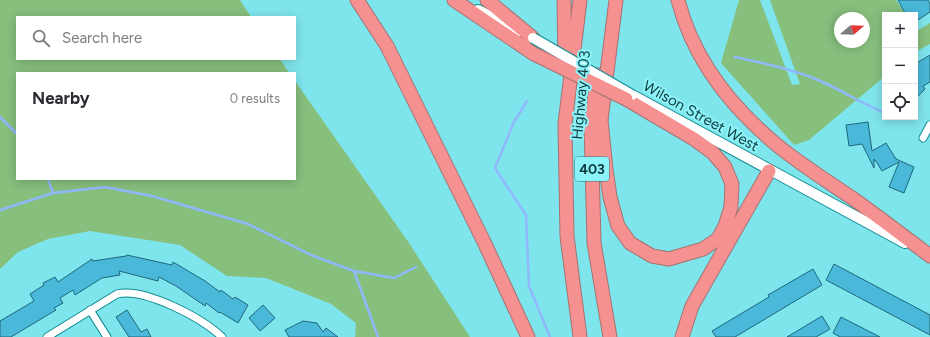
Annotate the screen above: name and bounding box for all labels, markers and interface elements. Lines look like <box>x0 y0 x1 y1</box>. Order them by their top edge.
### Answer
north arrow <box>834 12 870 48</box>
map controls <box>882 12 918 120</box>
button: + <box>882 12 918 48</box>
search box <box>16 16 296 60</box>
icon: search <box>30 27 52 49</box>
text: Search here <box>62 29 142 47</box>
button: − <box>882 48 918 84</box>
street label: Highway 403 <box>568 50 594 140</box>
street label: Wilson Street West <box>640 77 762 155</box>
button: locate <box>882 84 918 120</box>
text: Nearby <box>32 88 90 108</box>
text: 0 results <box>230 91 280 106</box>
road number: 403 <box>575 157 609 181</box>

